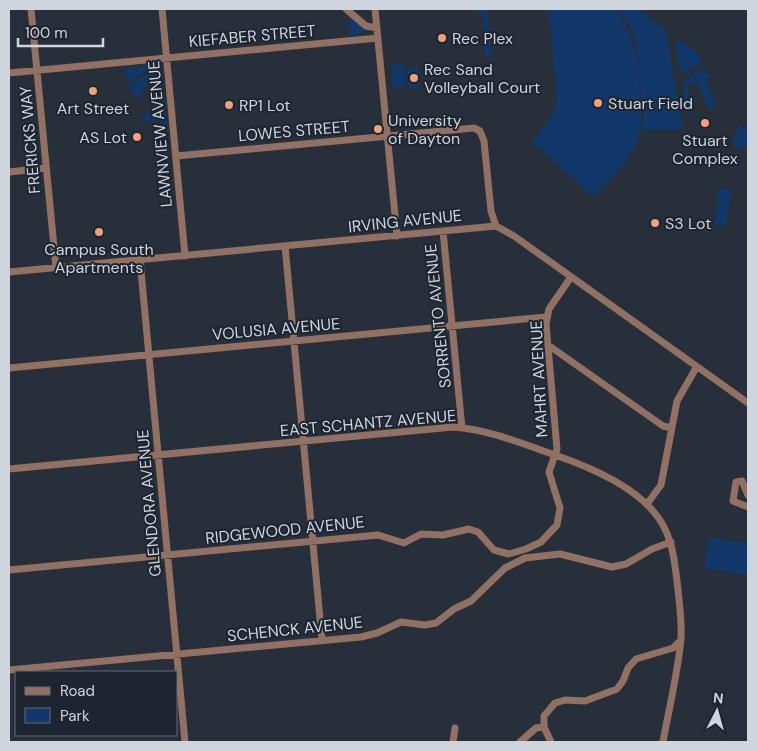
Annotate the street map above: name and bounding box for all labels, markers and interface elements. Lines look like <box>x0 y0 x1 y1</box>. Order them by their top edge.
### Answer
scale bar <box>18 15 102 47</box>
street label: KIEFABER STREET <box>188 20 316 52</box>
text: 100 m <box>25 23 68 43</box>
place label: Rec Plex <box>452 28 513 49</box>
marker: Rec Plex <box>436 32 448 44</box>
place label: Rec Sand Volleyball Court <box>424 59 540 98</box>
street label: LAWNVIEW AVENUE <box>143 60 177 208</box>
marker: Rec Sand Volleyball Court <box>408 72 420 84</box>
street label: FRERICKS WAY <box>15 85 45 195</box>
marker: Art Street <box>87 85 99 97</box>
place label: Stuart Field <box>608 93 693 114</box>
place label: RP1 Lot <box>239 95 291 116</box>
marker: Stuart Field <box>592 97 604 109</box>
place label: Art Street <box>57 98 129 119</box>
marker: RP1 Lot <box>223 99 235 111</box>
place label: University of Dayton <box>388 110 462 149</box>
street label: LOWES STREET <box>237 116 351 146</box>
marker: Stuart Complex <box>699 117 711 129</box>
marker: University of Dayton <box>372 123 384 135</box>
place label: AS Lot <box>79 127 127 148</box>
place label: Stuart Complex <box>672 130 738 169</box>
marker: AS Lot <box>131 131 143 143</box>
street label: IRVING AVENUE <box>347 205 463 237</box>
place label: S3 Lot <box>665 213 712 234</box>
marker: S3 Lot <box>649 217 661 229</box>
marker: Campus South Apartments <box>93 226 105 238</box>
place label: Campus South Apartments <box>44 239 154 278</box>
street label: SORRENTO AVENUE <box>420 243 456 389</box>
street label: VOLUSIA AVENUE <box>211 313 341 345</box>
street label: MAHRT AVENUE <box>525 320 553 438</box>
street label: EAST SCHANTZ AVENUE <box>279 405 457 441</box>
street label: GLENDORA AVENUE <box>132 428 166 578</box>
street label: RIDGEWOOD AVENUE <box>204 511 366 549</box>
street label: SCHENCK AVENUE <box>226 611 364 647</box>
legend <box>15 671 178 736</box>
text: Road <box>60 681 95 701</box>
north arrow <box>692 686 742 736</box>
text: N <box>712 689 724 708</box>
text: Park <box>60 706 90 726</box>

